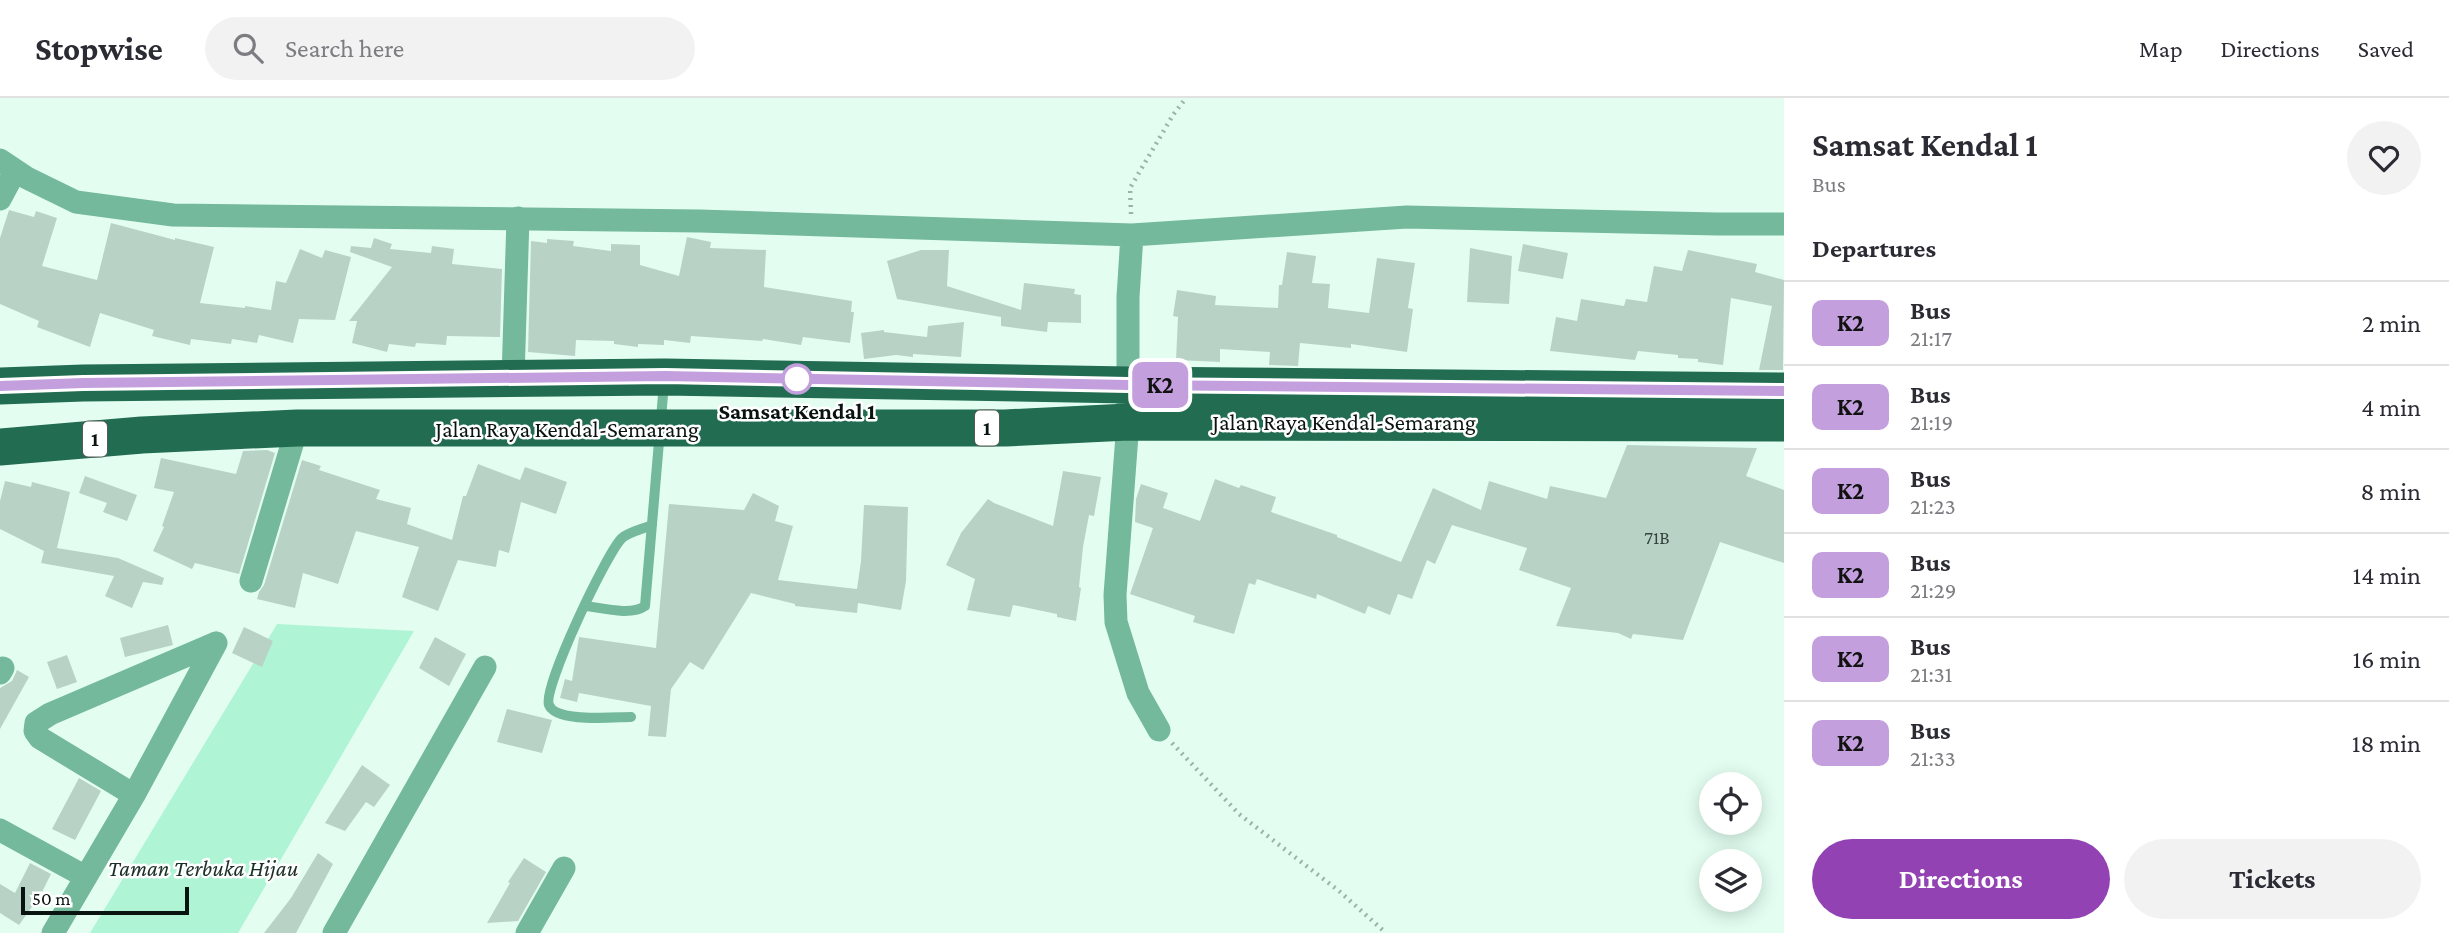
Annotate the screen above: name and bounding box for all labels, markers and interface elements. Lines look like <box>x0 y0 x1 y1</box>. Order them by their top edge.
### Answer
search box <box>205 17 695 80</box>
icon: search <box>229 29 267 67</box>
text: Stopwise <box>35 30 163 67</box>
text: Search here <box>285 34 404 63</box>
text: Map <box>2139 35 2183 62</box>
text: Directions <box>2221 35 2320 62</box>
text: Saved <box>2358 35 2414 62</box>
button: heart <box>2347 121 2421 195</box>
text: Samsat Kendal 1 <box>1812 126 2038 163</box>
text: Bus <box>1812 171 1846 197</box>
text: Departures <box>1812 234 1936 263</box>
text: Bus <box>1910 296 1951 325</box>
text: K2 <box>1837 309 1864 336</box>
text: 2 min <box>2362 309 2421 338</box>
text: 21:17 <box>1910 325 1952 351</box>
line badge: K2 <box>1128 362 1192 408</box>
marker: Samsat Kendal 1 <box>782 364 812 394</box>
text: K2 <box>1146 371 1174 398</box>
text: Bus <box>1910 380 1951 409</box>
text: K2 <box>1837 393 1864 420</box>
text: 4 min <box>2361 393 2421 422</box>
place label: Samsat Kendal 1 <box>718 398 876 424</box>
street label: Jalan Raya Kendal-Semarang <box>1210 409 1476 435</box>
text: 21:19 <box>1910 409 1953 435</box>
road number: 1 <box>975 410 999 446</box>
street label: Jalan Raya Kendal-Semarang <box>433 416 699 442</box>
road number: 1 <box>83 422 107 456</box>
text: Bus <box>1910 464 1951 493</box>
text: K2 <box>1837 477 1864 504</box>
text: 8 min <box>2360 477 2421 506</box>
text: 21:23 <box>1910 493 1956 519</box>
house number: 71B <box>1644 527 1670 548</box>
text: Bus <box>1910 548 1951 577</box>
text: K2 <box>1837 561 1864 588</box>
text: 14 min <box>2353 561 2421 590</box>
text: 21:29 <box>1910 577 1957 603</box>
text: Bus <box>1910 632 1951 661</box>
text: K2 <box>1837 645 1864 672</box>
text: 16 min <box>2353 645 2421 674</box>
text: 21:31 <box>1910 661 1952 687</box>
text: Bus <box>1910 716 1951 745</box>
text: K2 <box>1837 729 1864 756</box>
text: 18 min <box>2352 729 2421 758</box>
text: 21:33 <box>1910 745 1956 771</box>
map controls <box>1699 772 1762 912</box>
button: locate <box>1699 772 1762 835</box>
button: Directions <box>1812 839 2110 919</box>
button: Tickets <box>2124 839 2421 919</box>
button: layers <box>1699 849 1762 912</box>
park label: Taman Terbuka Hijau <box>108 855 298 882</box>
scale bar <box>21 884 189 916</box>
text: 50 m <box>32 888 71 909</box>

